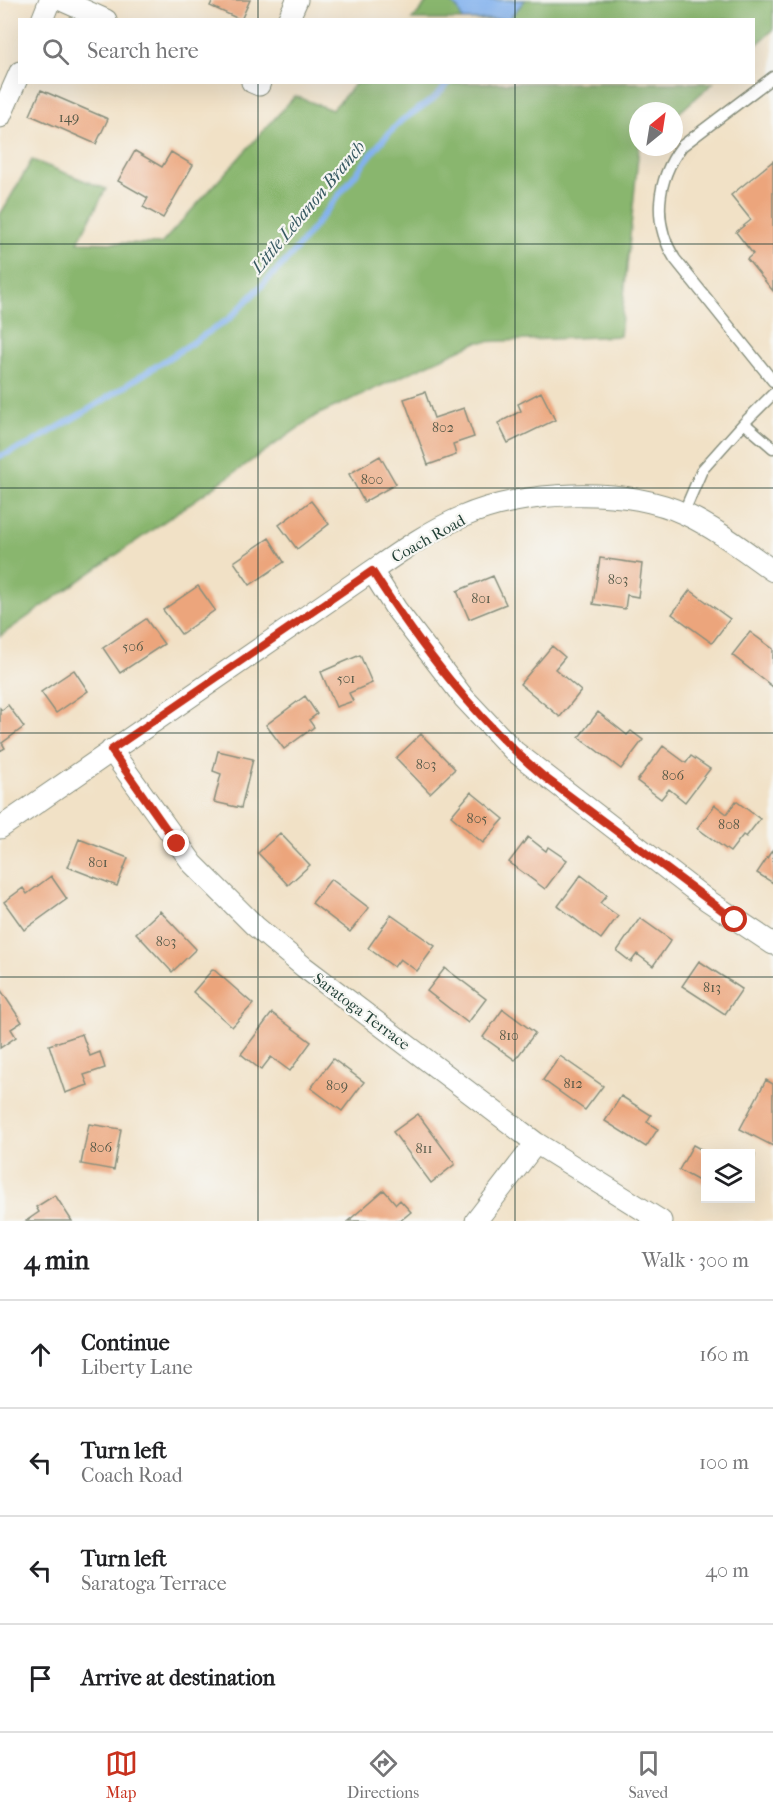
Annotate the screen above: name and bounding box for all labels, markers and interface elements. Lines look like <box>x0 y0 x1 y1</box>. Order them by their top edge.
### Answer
search box <box>18 18 755 84</box>
icon: search <box>39 35 72 68</box>
text: Search here <box>87 38 199 64</box>
north arrow <box>629 102 683 156</box>
house number: 149 <box>59 109 79 126</box>
water label: Little Lebanon Branch <box>246 137 370 279</box>
house number: 802 <box>432 419 454 436</box>
house number: 800 <box>361 471 383 488</box>
street label: Coach Road <box>388 510 469 566</box>
house number: 803 <box>608 571 628 588</box>
house number: 801 <box>471 590 491 607</box>
house number: 506 <box>122 638 144 655</box>
house number: 501 <box>337 670 355 687</box>
house number: 803 <box>416 756 436 773</box>
house number: 806 <box>662 767 685 784</box>
house number: 805 <box>467 810 487 827</box>
house number: 808 <box>718 816 740 833</box>
route end <box>163 830 189 856</box>
house number: 801 <box>88 854 108 871</box>
route start <box>721 906 747 932</box>
house number: 803 <box>156 933 176 950</box>
street label: Saratoga Terrace <box>309 969 414 1054</box>
house number: 813 <box>703 979 721 996</box>
house number: 810 <box>499 1027 519 1044</box>
house number: 812 <box>563 1075 583 1092</box>
house number: 809 <box>326 1077 348 1094</box>
house number: 806 <box>90 1139 113 1156</box>
house number: 811 <box>415 1140 433 1157</box>
map controls <box>701 1149 755 1203</box>
button: layers <box>701 1149 755 1203</box>
text: 4 min <box>24 1245 89 1276</box>
text: Walk · 300 m <box>642 1249 749 1272</box>
text: Continue <box>81 1330 170 1356</box>
icon: ahead <box>24 1338 57 1371</box>
text: 160 m <box>699 1343 749 1366</box>
text: Liberty Lane <box>81 1356 193 1379</box>
text: Turn left <box>81 1438 167 1464</box>
icon: left <box>24 1446 57 1479</box>
text: 100 m <box>699 1451 749 1474</box>
text: Coach Road <box>81 1464 183 1487</box>
text: Turn left <box>81 1546 167 1572</box>
icon: left <box>24 1554 57 1587</box>
text: 40 m <box>705 1559 749 1582</box>
text: Saratoga Terrace <box>81 1572 227 1595</box>
icon: arrive <box>24 1662 57 1695</box>
text: Arrive at destination <box>81 1665 275 1691</box>
tab: Map <box>105 1747 138 1802</box>
tab: Directions <box>347 1747 419 1802</box>
tab: Saved <box>629 1747 668 1802</box>

